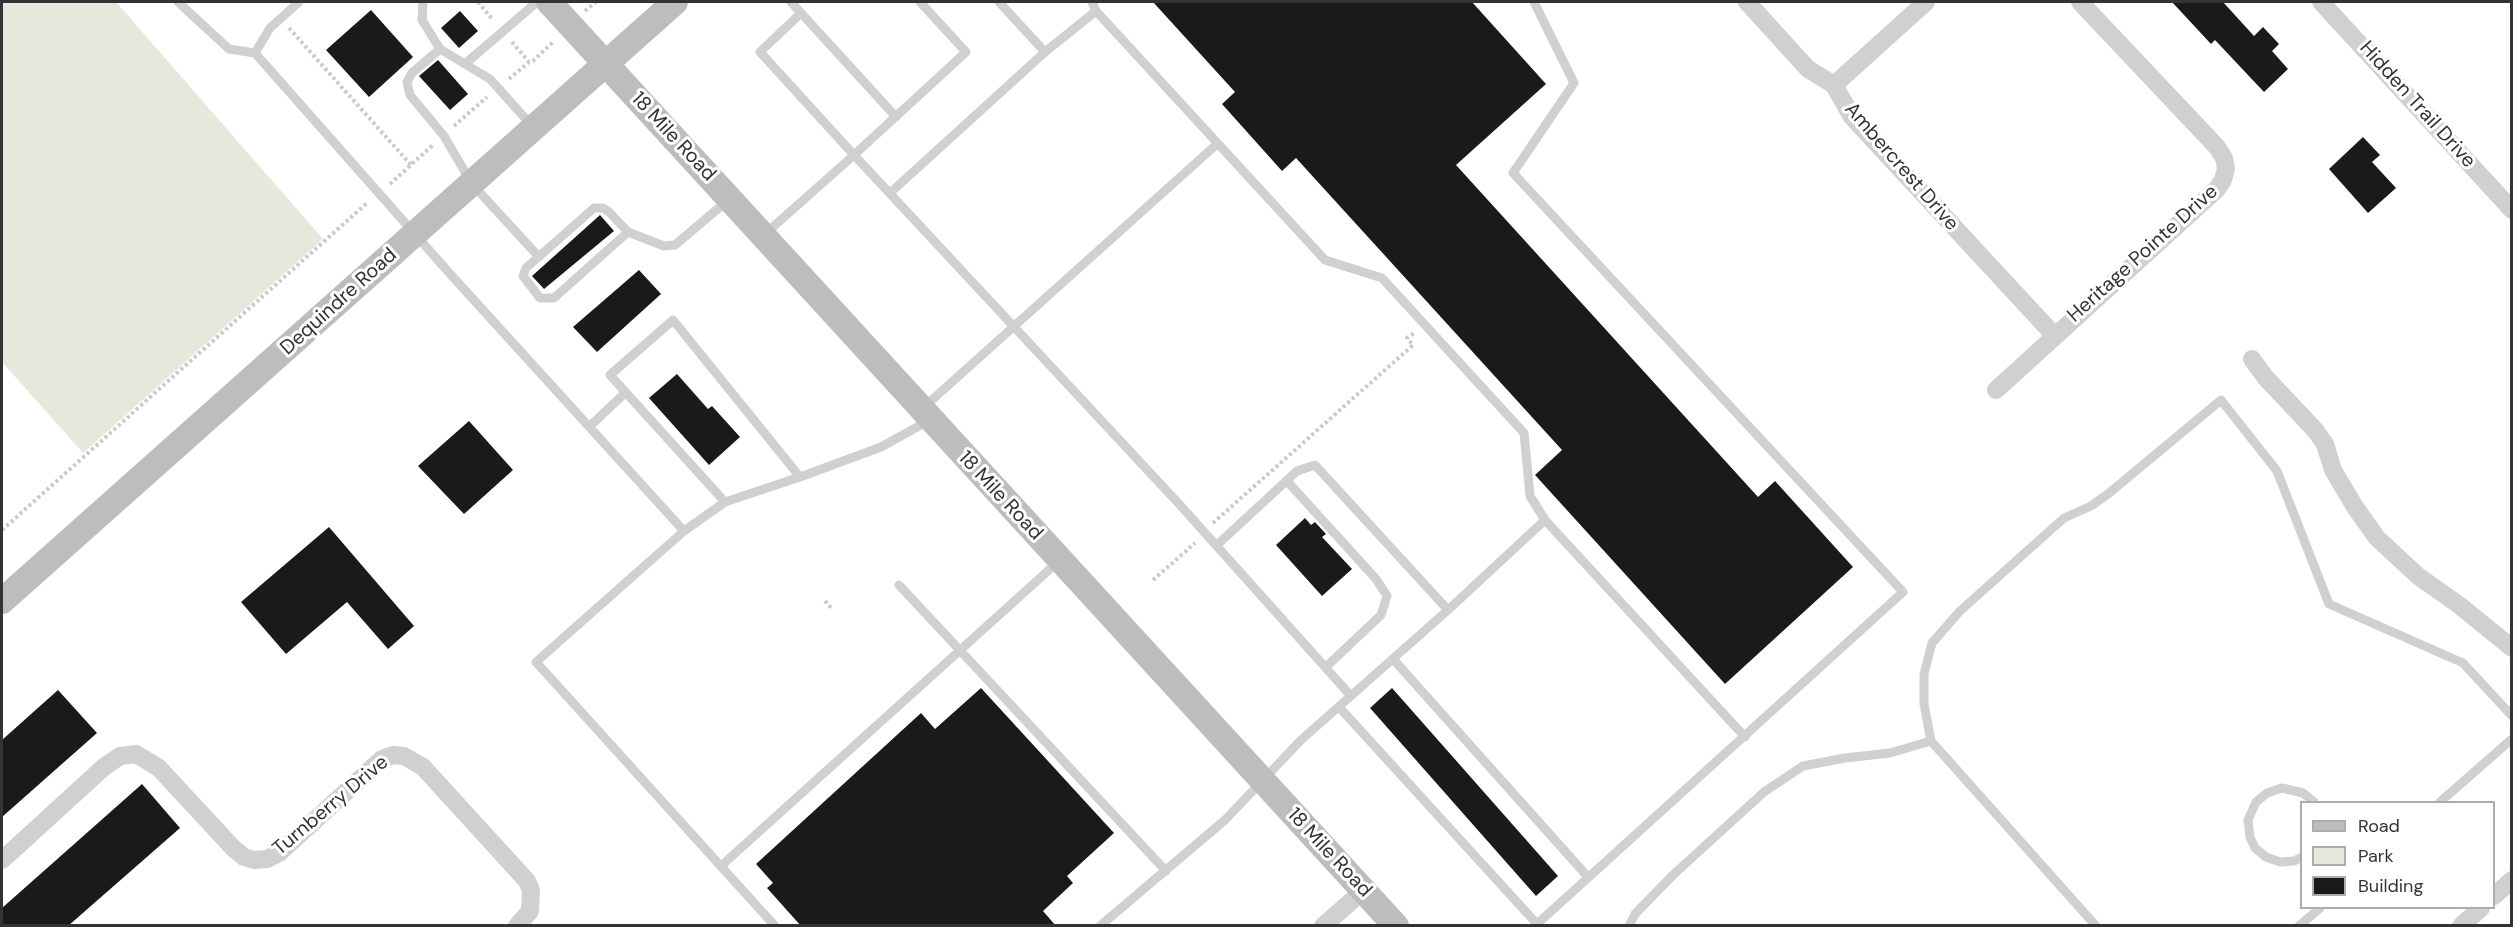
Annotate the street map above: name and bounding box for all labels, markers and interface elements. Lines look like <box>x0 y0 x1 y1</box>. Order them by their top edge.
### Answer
street label: Hidden Trail Drive <box>2354 37 2480 173</box>
street label: 18 Mile Road <box>626 87 720 187</box>
street label: Ambercrest Drive <box>1839 98 1963 236</box>
street label: Heritage Pointe Drive <box>2063 180 2223 328</box>
street label: Dequindre Road <box>276 243 402 361</box>
street label: 18 Mile Road <box>953 446 1047 546</box>
street label: Turnberry Drive <box>268 751 394 861</box>
legend <box>2300 801 2495 909</box>
street label: 18 Mile Road <box>1282 803 1376 903</box>
text: Road <box>2358 814 2400 838</box>
text: Park <box>2358 844 2394 868</box>
text: Building <box>2358 874 2423 898</box>

